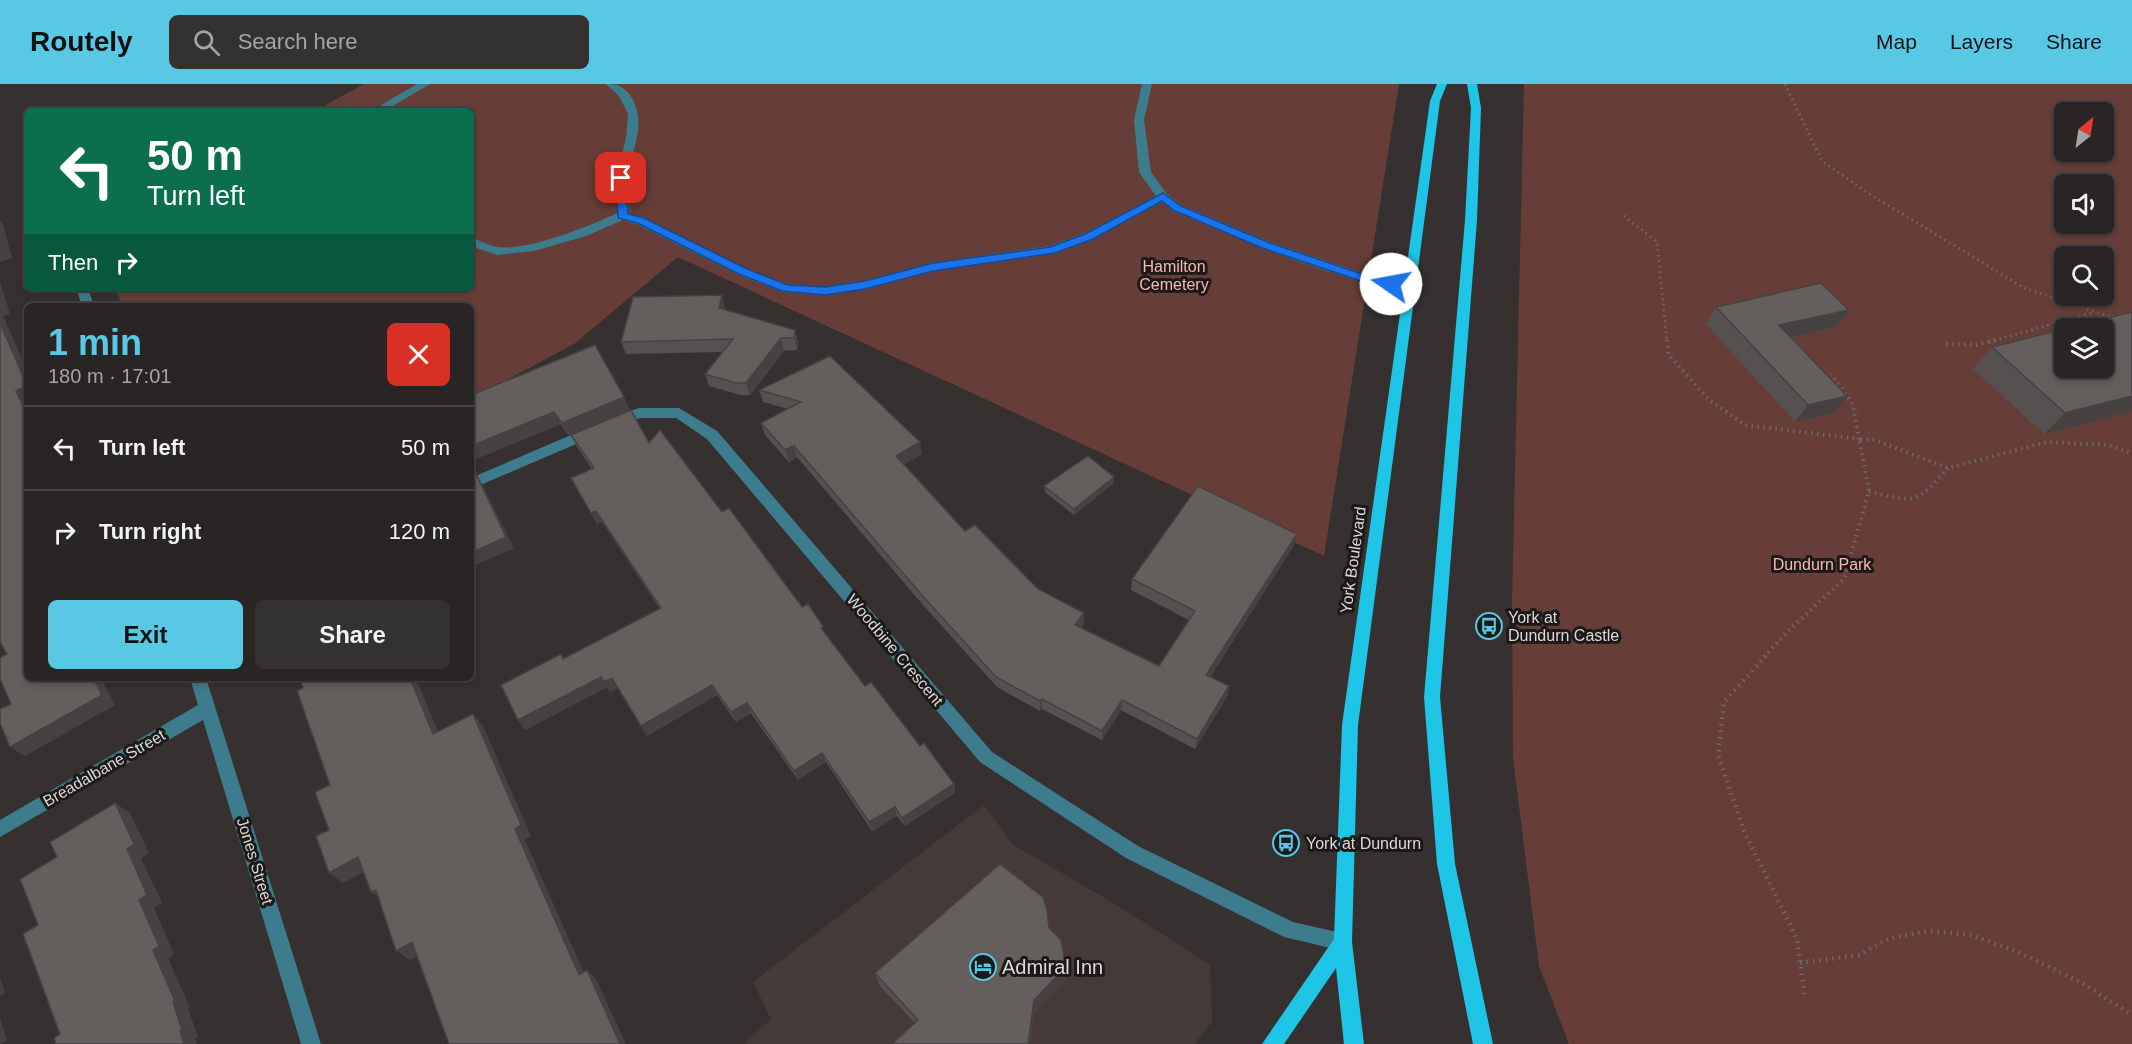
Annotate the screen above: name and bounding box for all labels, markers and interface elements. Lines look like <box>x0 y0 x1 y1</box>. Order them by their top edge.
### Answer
search box <box>169 15 589 69</box>
text: Routely <box>30 26 133 57</box>
icon: search <box>190 26 223 59</box>
text: Search here <box>238 29 358 54</box>
text: Map <box>1876 30 1917 53</box>
text: Layers <box>1950 30 2013 53</box>
text: Share <box>2046 30 2102 53</box>
north arrow <box>2054 102 2114 162</box>
map controls <box>2054 102 2114 378</box>
icon: left <box>48 132 126 210</box>
text: 50 m <box>147 132 243 179</box>
pin <box>595 152 646 203</box>
icon: arrive <box>604 161 637 194</box>
button: sound <box>2054 174 2114 234</box>
text: Turn left <box>147 181 245 211</box>
icon: right <box>110 246 143 279</box>
button: search <box>2054 246 2114 306</box>
text: Then <box>48 250 98 275</box>
position arrow <box>1359 252 1423 316</box>
park label: Hamilton Cemetery <box>1139 258 1209 293</box>
button: layers <box>2054 318 2114 378</box>
text: 1 min <box>48 322 142 363</box>
button: close <box>387 323 450 386</box>
text: 180 m · 17:01 <box>48 365 171 387</box>
icon: left <box>48 432 81 465</box>
text: Turn left <box>99 435 185 460</box>
text: 50 m <box>401 435 450 460</box>
street label: York Boulevard <box>1337 505 1369 615</box>
icon: right <box>48 516 81 549</box>
text: Turn right <box>99 519 201 544</box>
text: 120 m <box>389 519 450 544</box>
park label: Dundurn Park <box>1773 556 1872 573</box>
street label: Woodbine Crescent <box>843 591 947 710</box>
button: Exit <box>48 600 243 669</box>
button: Share <box>255 600 450 669</box>
place label: York at Dundurn Castle <box>1508 609 1619 644</box>
bus stop icon: York at Dundurn Castle <box>1474 611 1504 641</box>
street label: Breadalbane Street <box>40 726 168 810</box>
street label: Jones Street <box>234 816 276 907</box>
bus stop icon: York at Dundurn <box>1271 828 1301 858</box>
place label: York at Dundurn <box>1306 835 1421 852</box>
hotel icon: Admiral Inn <box>968 952 998 982</box>
place label: Admiral Inn <box>1002 956 1103 978</box>

